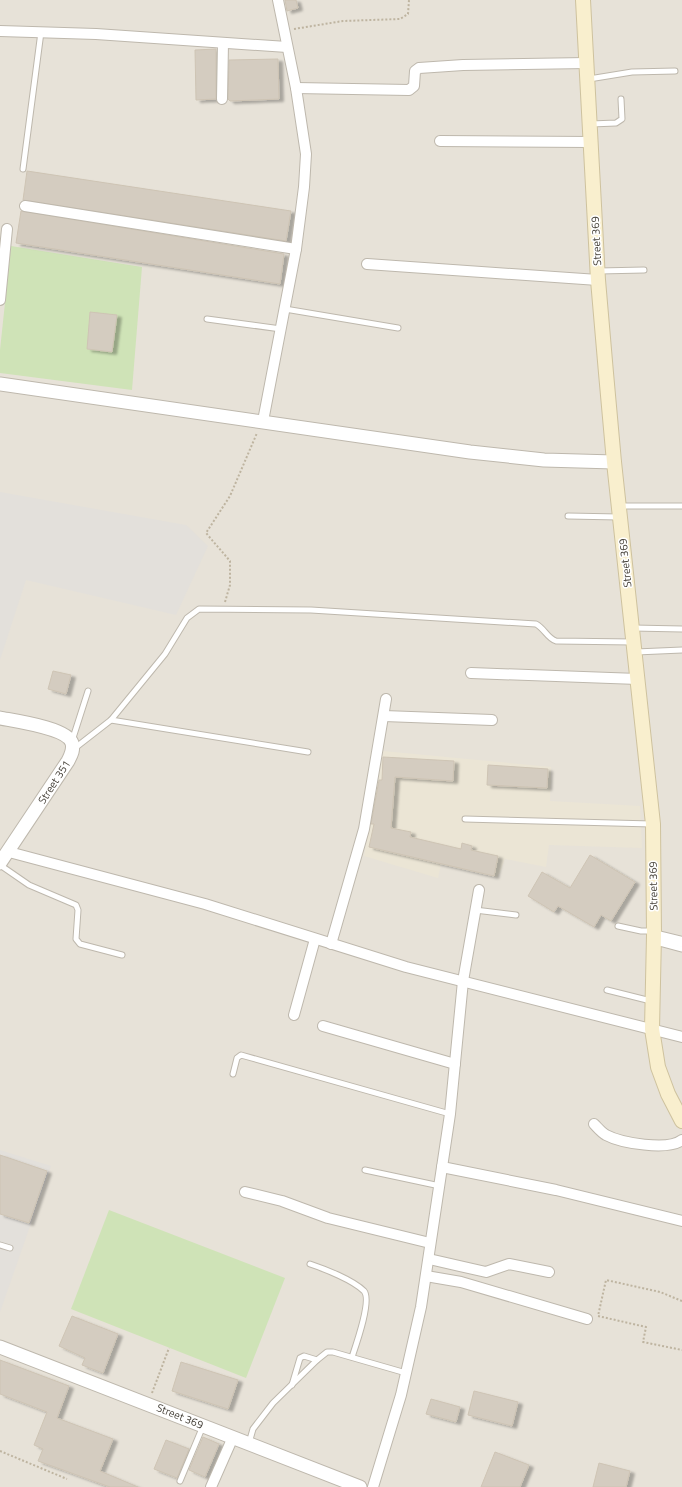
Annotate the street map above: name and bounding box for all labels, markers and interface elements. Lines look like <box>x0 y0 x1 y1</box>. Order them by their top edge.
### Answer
street label: Street 369 <box>587 216 605 266</box>
street label: Street 369 <box>614 538 636 588</box>
street label: Street 351 <box>34 757 74 807</box>
street label: Street 369 <box>645 861 661 911</box>
street label: Street 369 <box>154 1399 206 1433</box>

